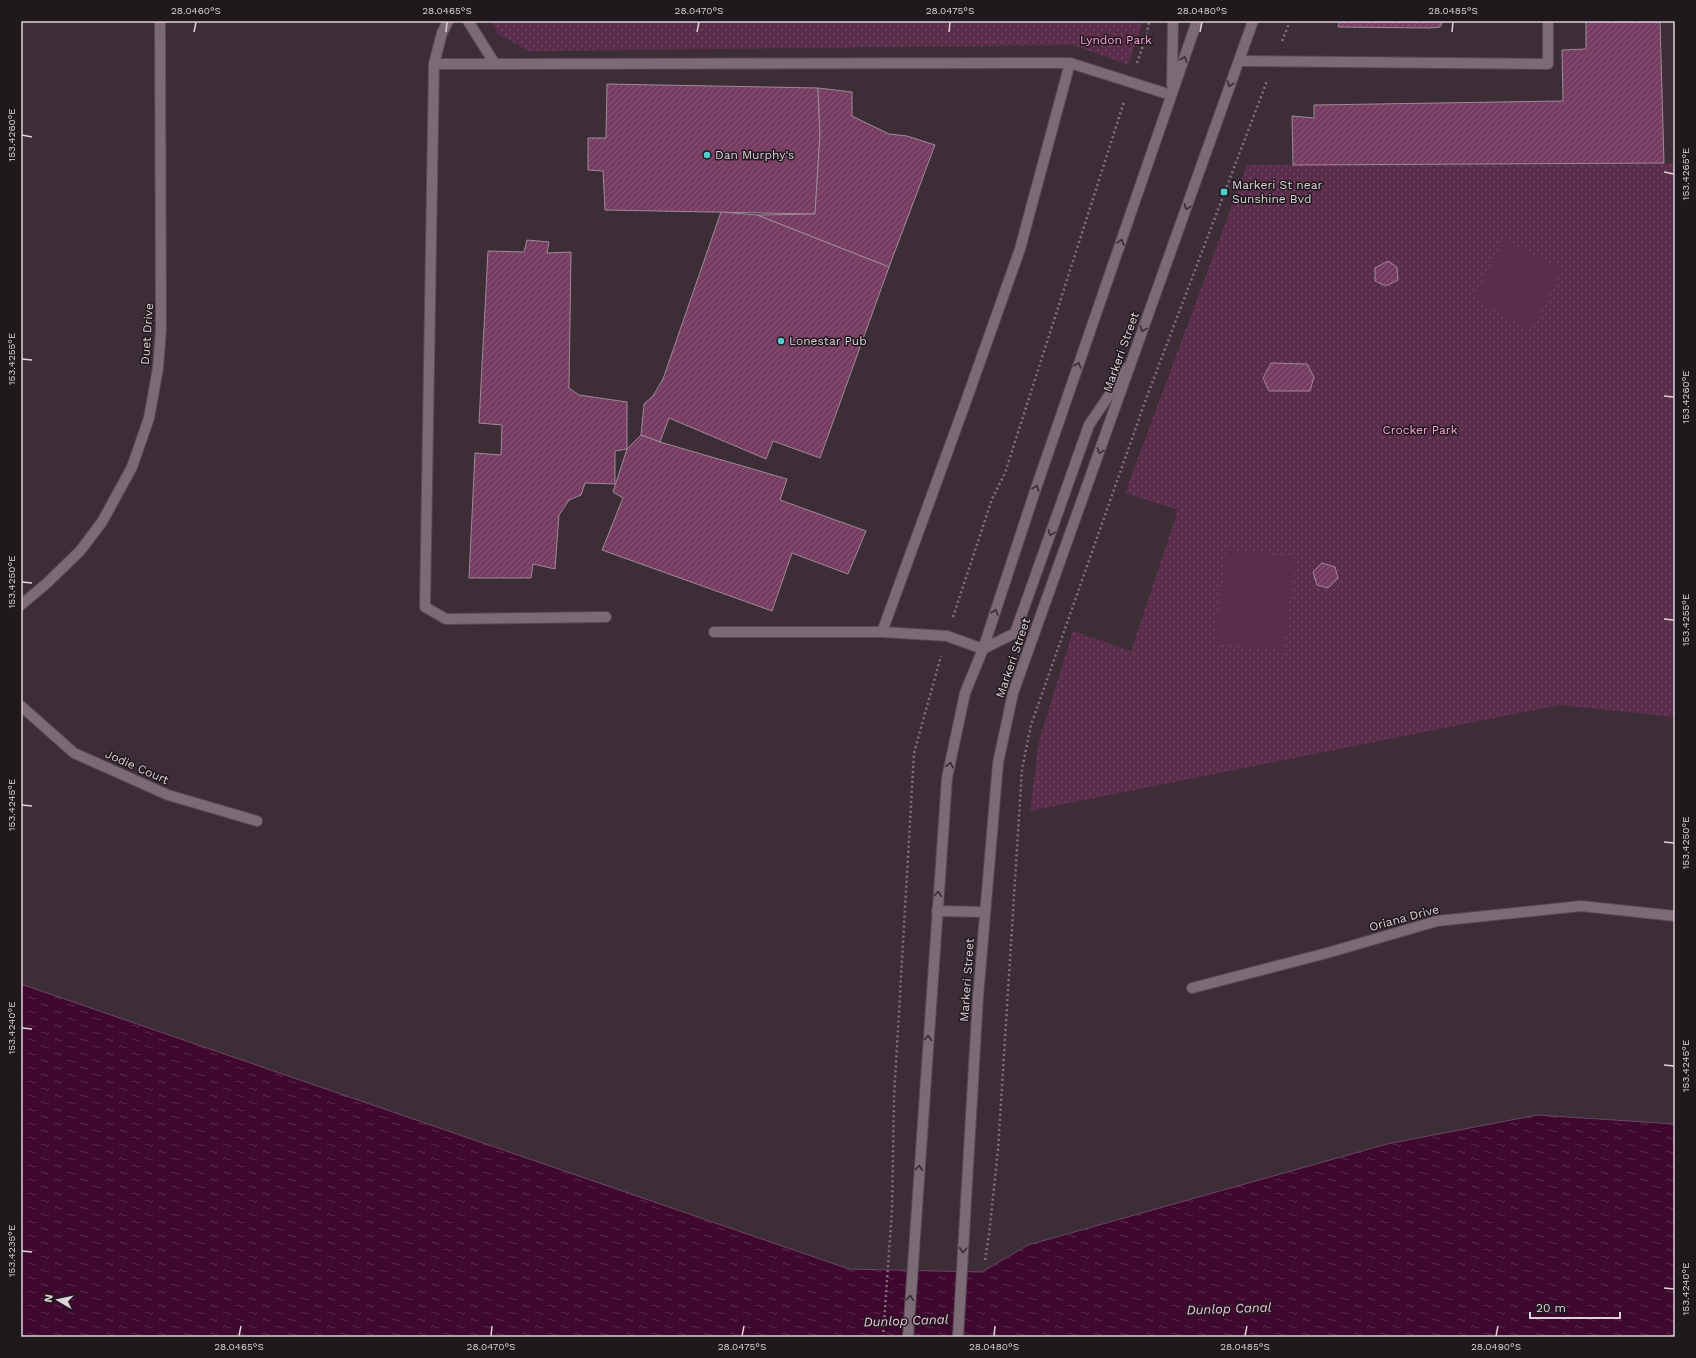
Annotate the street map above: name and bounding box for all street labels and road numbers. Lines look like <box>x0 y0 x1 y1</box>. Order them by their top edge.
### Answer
street label: Duet Drive <box>138 303 156 365</box>
street label: Markeri Street <box>1100 310 1142 394</box>
street label: Markeri Street <box>993 616 1033 700</box>
street label: Jodie Court <box>103 747 171 787</box>
street label: Oriana Drive <box>1368 902 1440 934</box>
street label: Markeri Street <box>957 938 977 1022</box>

